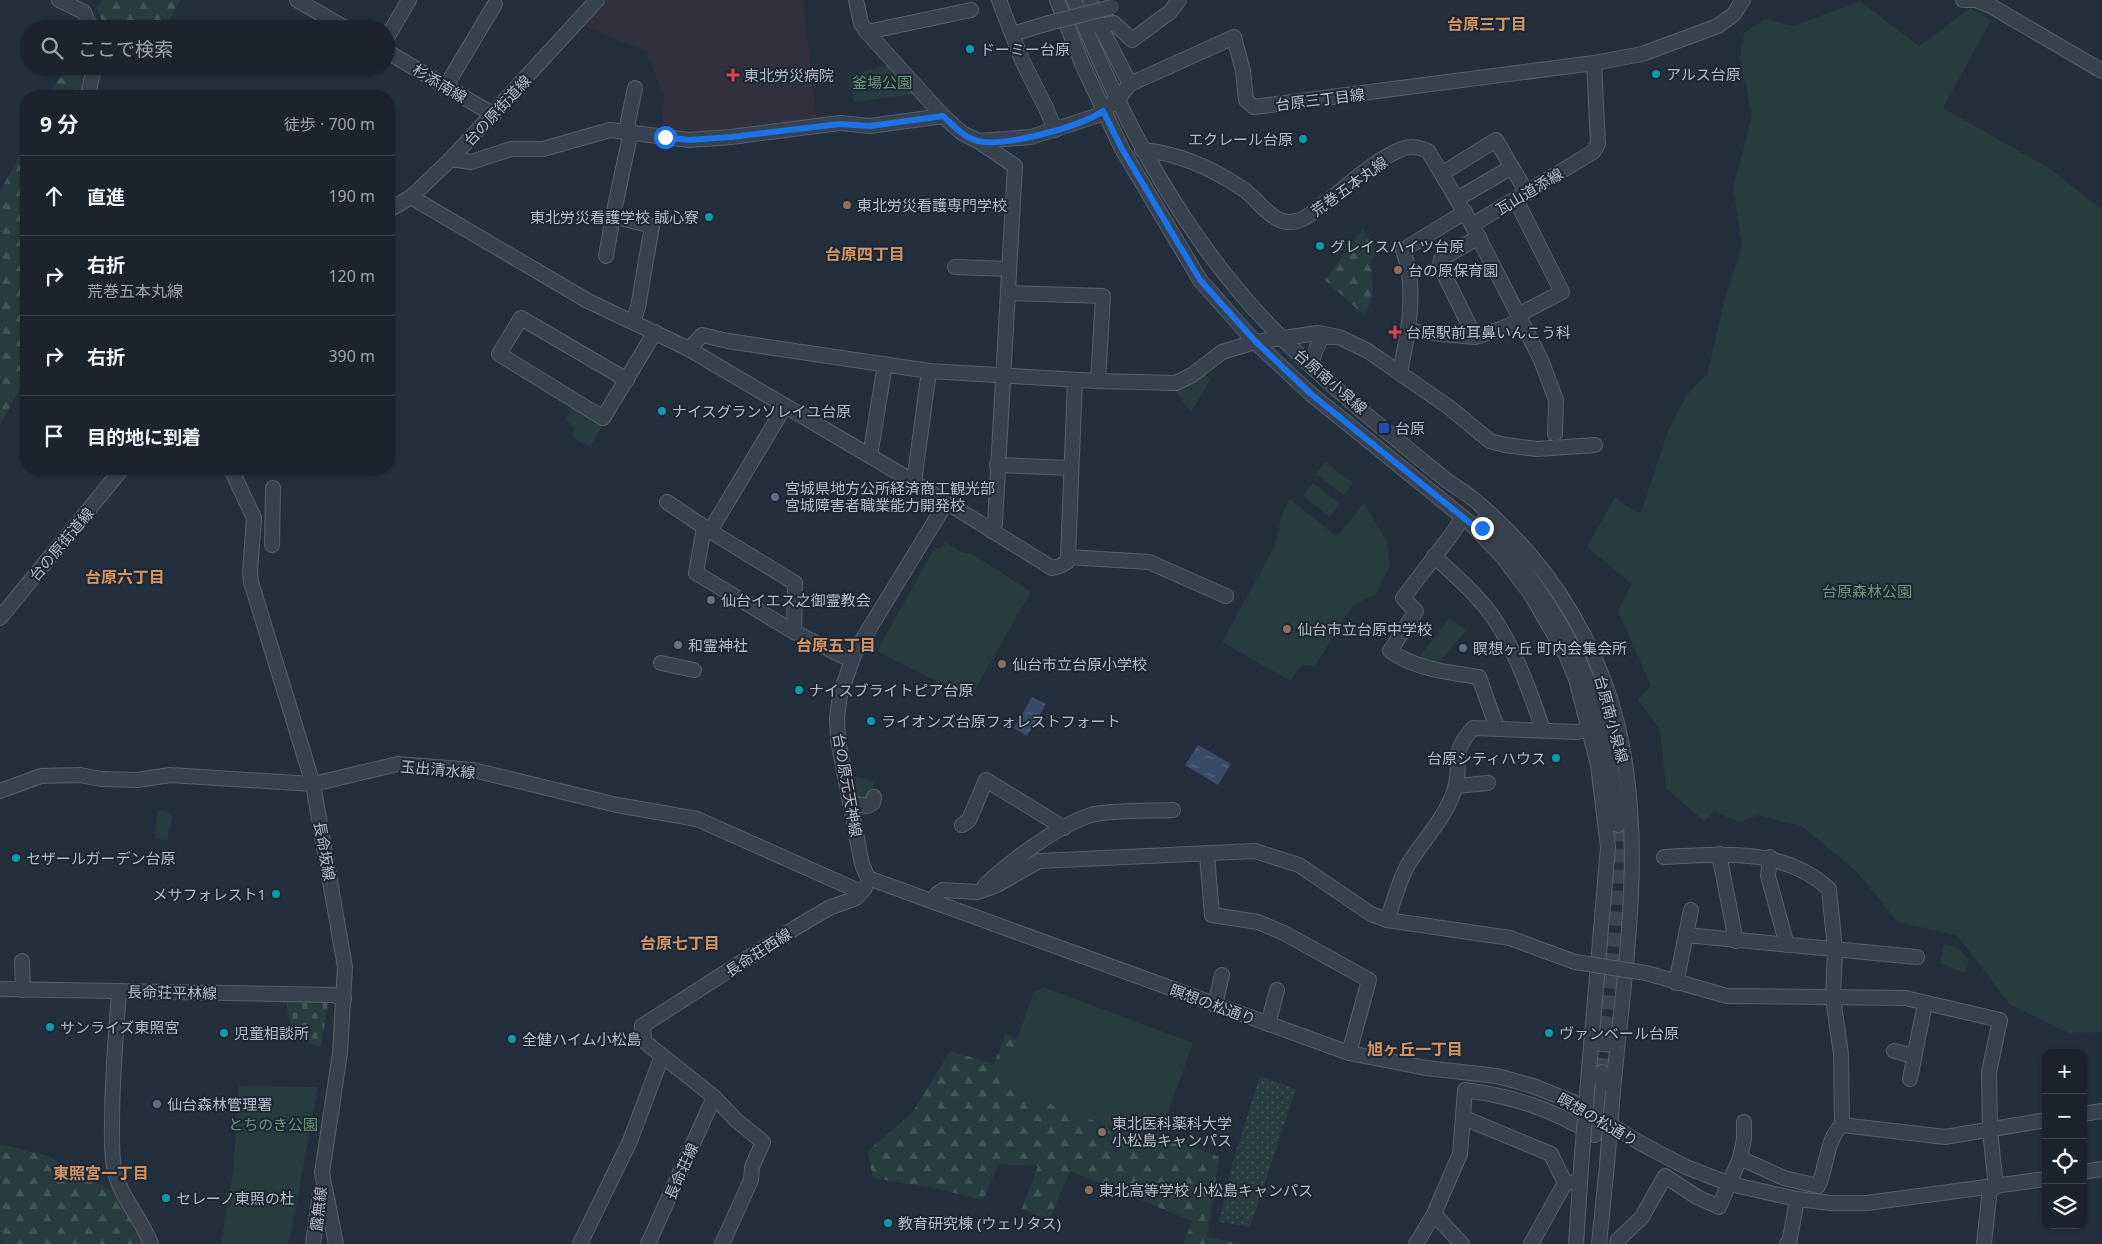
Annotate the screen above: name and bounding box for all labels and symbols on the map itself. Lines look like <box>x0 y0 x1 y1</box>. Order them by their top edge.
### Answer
district label: 台原三丁目 <box>1447 13 1527 35</box>
place label: ドーミー台原 <box>980 39 1070 59</box>
marker: ドーミー台原 <box>964 43 976 55</box>
street label: 杉添南線 <box>409 59 471 107</box>
place label: アルス台原 <box>1666 64 1741 84</box>
place label: 東北労災病院 <box>744 65 834 85</box>
marker: 東北労災病院 <box>726 68 740 82</box>
marker: アルス台原 <box>1650 68 1662 80</box>
street label: 台の原街道線 <box>459 70 535 150</box>
park label: 釜場公園 <box>852 72 912 92</box>
street label: 台原三丁目線 <box>1274 84 1366 114</box>
route start <box>654 126 677 149</box>
place label: エクレール台原 <box>1188 129 1293 149</box>
marker: エクレール台原 <box>1297 133 1309 145</box>
street label: 荒巻五本丸線 <box>1307 151 1391 221</box>
street label: 瓦山道添線 <box>1492 163 1566 219</box>
place label: 東北労災看護専門学校 <box>857 195 1007 215</box>
marker: 東北労災看護専門学校 <box>841 199 853 211</box>
place label: 東北労災看護学校 誠心寮 <box>530 207 699 227</box>
marker: 東北労災看護学校 誠心寮 <box>703 211 715 223</box>
place label: グレイスハイツ台原 <box>1330 236 1464 256</box>
marker: グレイスハイツ台原 <box>1314 240 1326 252</box>
district label: 台原四丁目 <box>825 243 905 265</box>
place label: 台の原保育園 <box>1408 260 1498 280</box>
marker: 台の原保育園 <box>1392 264 1404 276</box>
place label: 台原駅前耳鼻いんこう科 <box>1406 322 1571 342</box>
marker: 台原駅前耳鼻いんこう科 <box>1388 325 1402 339</box>
street label: 台原南小泉線 <box>1290 344 1372 418</box>
place label: ナイスグランソレイユ台原 <box>672 401 851 421</box>
marker: ナイスグランソレイユ台原 <box>656 405 668 417</box>
place label: 台原 <box>1395 418 1425 438</box>
marker: 台原 <box>1377 421 1391 435</box>
place label: 宮城県地方公所経済商工観光部 宮城障害者職業能力開発校 <box>785 478 995 515</box>
marker: 宮城県地方公所経済商工観光部 宮城障害者職業能力開発校 <box>769 491 781 503</box>
street label: 台の原街道線 <box>24 503 98 585</box>
route end <box>1471 517 1494 540</box>
district label: 台原六丁目 <box>85 566 165 588</box>
park label: 台原森林公園 <box>1822 581 1912 601</box>
place label: 仙台イエス之御霊教会 <box>721 590 871 610</box>
marker: 仙台イエス之御霊教会 <box>705 594 717 606</box>
place label: 仙台市立台原中学校 <box>1297 619 1432 639</box>
marker: 仙台市立台原中学校 <box>1281 623 1293 635</box>
district label: 台原五丁目 <box>796 634 876 656</box>
place label: 和霊神社 <box>688 635 748 655</box>
place label: 瞑想ヶ丘 町内会集会所 <box>1473 638 1627 658</box>
marker: 和霊神社 <box>672 639 684 651</box>
marker: 瞑想ヶ丘 町内会集会所 <box>1457 642 1469 654</box>
place label: 仙台市立台原小学校 <box>1012 654 1147 674</box>
marker: 仙台市立台原小学校 <box>996 658 1008 670</box>
street label: 台原南小泉線 <box>1591 673 1633 765</box>
place label: ナイスブライトピア台原 <box>809 680 974 700</box>
marker: ナイスブライトピア台原 <box>793 684 805 696</box>
place label: ライオンズ台原フォレストフォート <box>881 711 1121 731</box>
marker: ライオンズ台原フォレストフォート <box>865 715 877 727</box>
street label: 台の原元天神線 <box>829 732 867 838</box>
place label: 台原シティハウス <box>1427 748 1546 768</box>
marker: 台原シティハウス <box>1550 752 1562 764</box>
street label: 玉出清水線 <box>400 756 476 782</box>
street label: 長命坂線 <box>310 820 340 882</box>
place label: セザールガーデン台原 <box>26 848 176 868</box>
marker: セザールガーデン台原 <box>10 852 22 864</box>
place label: メサフォレスト1 <box>152 884 266 904</box>
marker: メサフォレスト1 <box>270 888 282 900</box>
street label: 長命荘西線 <box>721 923 795 981</box>
district label: 台原七丁目 <box>640 932 720 954</box>
street label: 瞑想の松通り <box>1167 979 1259 1029</box>
street label: 長命荘平林線 <box>127 981 217 1003</box>
place label: サンライズ東照宮 <box>60 1017 180 1037</box>
marker: サンライズ東照宮 <box>44 1021 56 1033</box>
place label: 児童相談所 <box>234 1023 309 1043</box>
place label: ヴァンベール台原 <box>1559 1023 1679 1043</box>
marker: 児童相談所 <box>218 1027 230 1039</box>
marker: ヴァンベール台原 <box>1543 1027 1555 1039</box>
place label: 全健ハイム小松島 <box>522 1029 641 1049</box>
marker: 全健ハイム小松島 <box>506 1033 518 1045</box>
district label: 旭ヶ丘一丁目 <box>1367 1038 1463 1060</box>
street label: 瞑想の松通り <box>1554 1088 1642 1150</box>
place label: 仙台森林管理署 <box>167 1094 272 1114</box>
marker: 仙台森林管理署 <box>151 1098 163 1110</box>
place label: 東北医科薬科大学 小松島キャンパス <box>1112 1113 1232 1150</box>
park label: とちのき公園 <box>228 1114 318 1134</box>
marker: 東北医科薬科大学 小松島キャンパス <box>1096 1126 1108 1138</box>
street label: 長命荘線 <box>660 1140 702 1202</box>
district label: 東照宮一丁目 <box>53 1162 149 1184</box>
place label: 東北高等学校 小松島キャンパス <box>1099 1180 1313 1200</box>
marker: 東北高等学校 小松島キャンパス <box>1083 1184 1095 1196</box>
street label: 露無線 <box>305 1185 331 1233</box>
place label: セレーノ東照の杜 <box>176 1188 295 1208</box>
marker: セレーノ東照の杜 <box>160 1192 172 1204</box>
place label: 教育研究棟 (ウェリタス) <box>898 1213 1061 1233</box>
marker: 教育研究棟 (ウェリタス) <box>882 1217 894 1229</box>

